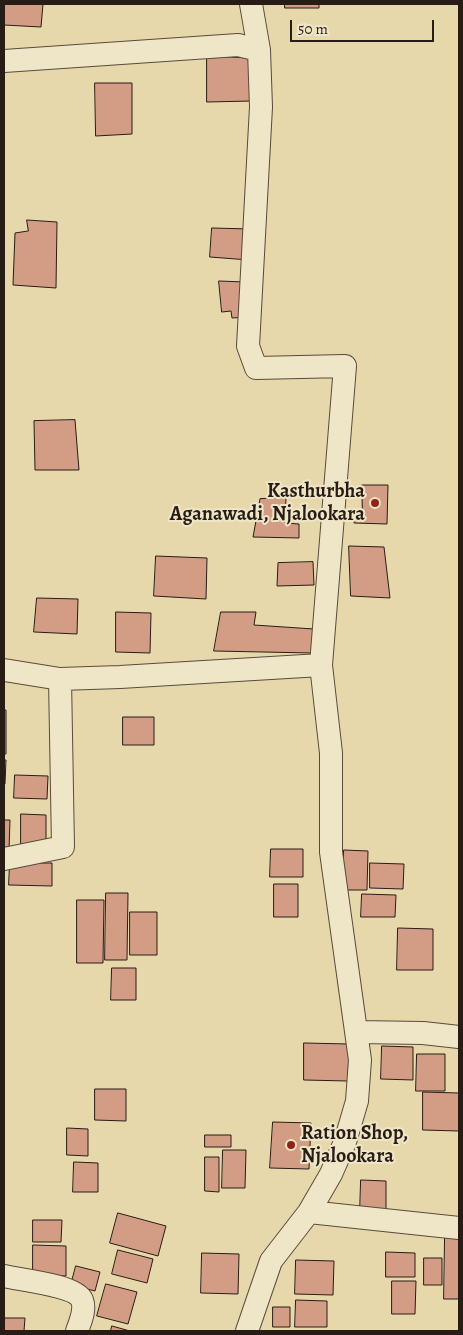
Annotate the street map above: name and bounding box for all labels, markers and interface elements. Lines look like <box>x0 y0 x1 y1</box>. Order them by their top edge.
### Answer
scale bar <box>293 10 437 42</box>
text: 50 m <box>298 19 328 39</box>
place label: Kasthurbha Aganawadi, Njalookara <box>170 480 365 527</box>
marker: Kasthurbha Aganawadi, Njalookara <box>369 497 381 509</box>
place label: Ration Shop, Njalookara <box>301 1122 408 1169</box>
marker: Ration Shop, Njalookara <box>285 1139 297 1151</box>

